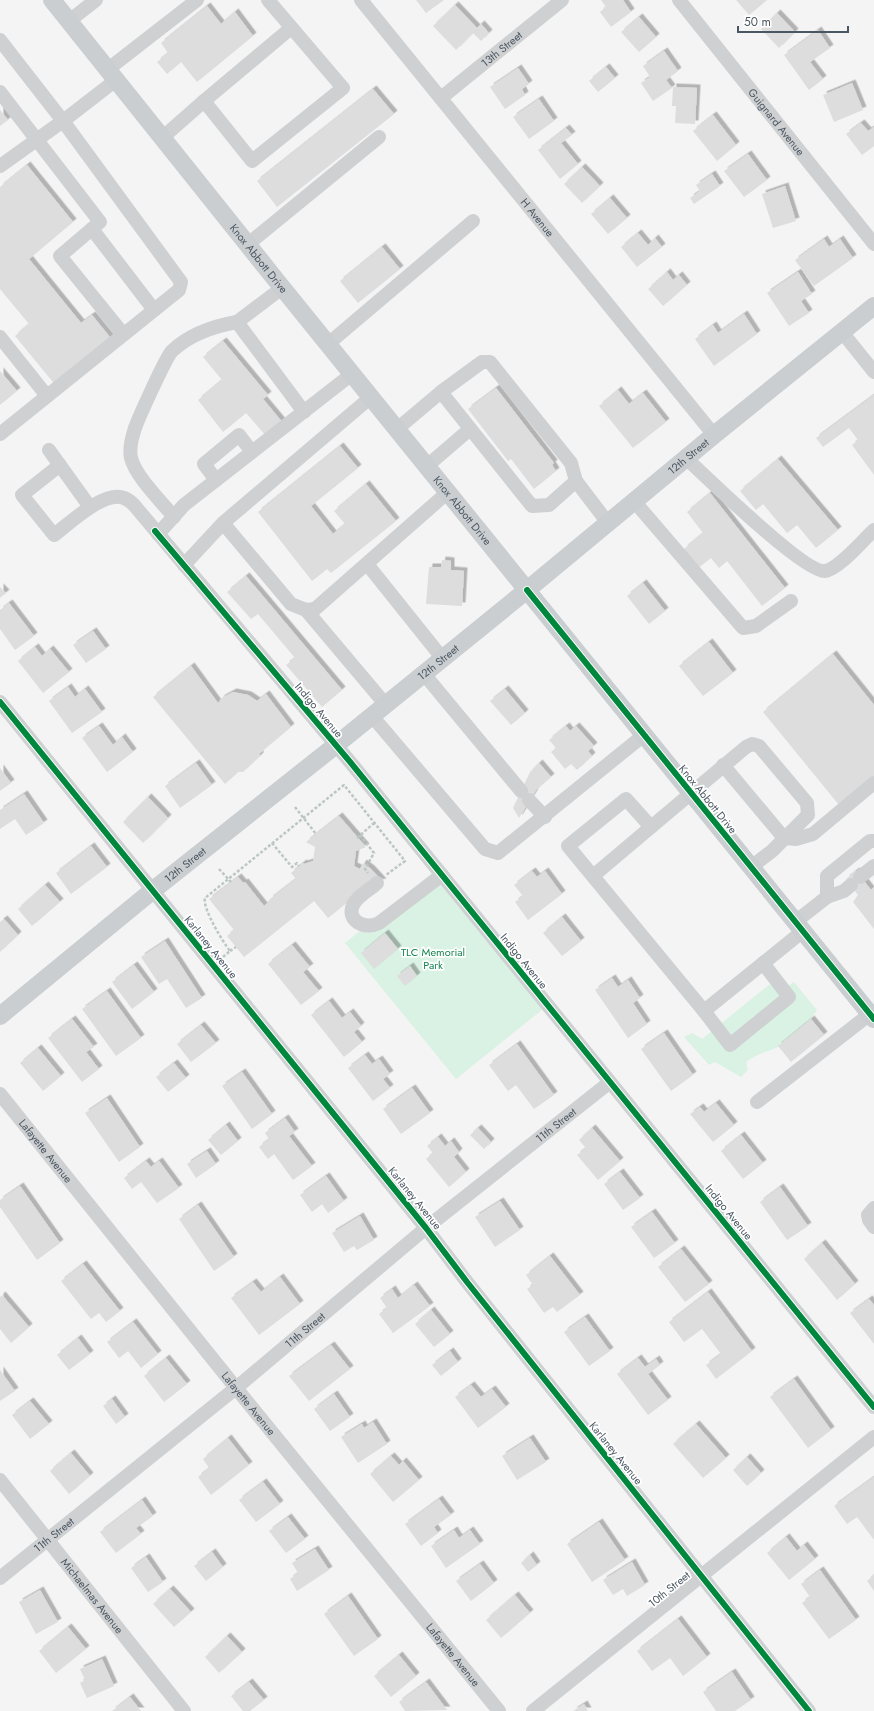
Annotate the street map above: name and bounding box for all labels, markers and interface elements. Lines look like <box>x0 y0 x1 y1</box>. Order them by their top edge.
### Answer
scale bar <box>738 8 848 34</box>
text: 50 m <box>744 13 771 31</box>
street label: 13th Street <box>478 27 526 71</box>
street label: Guignard Avenue <box>744 85 809 159</box>
street label: H Avenue <box>517 195 558 240</box>
street label: Knox Abbott Drive <box>226 220 292 297</box>
street label: 12th Street <box>664 434 712 478</box>
street label: Knox Abbott Drive <box>430 472 496 549</box>
street label: 12th Street <box>414 640 462 684</box>
street label: Indigo Avenue <box>291 679 347 741</box>
street label: Knox Abbott Drive <box>675 761 741 837</box>
street label: 12th Street <box>161 843 210 886</box>
street label: Karlaney Avenue <box>181 912 242 982</box>
street label: Indigo Avenue <box>497 930 552 992</box>
park label: TLC Memorial Park <box>401 944 465 973</box>
street label: 11th Street <box>532 1104 580 1146</box>
street label: Lafayette Avenue <box>15 1116 76 1186</box>
street label: Karlaney Avenue <box>385 1163 446 1233</box>
street label: Indigo Avenue <box>702 1181 757 1243</box>
street label: 11th Street <box>281 1308 329 1352</box>
street label: Lafayette Avenue <box>218 1368 280 1439</box>
street label: Karlaney Avenue <box>586 1418 647 1488</box>
street label: 11th Street <box>30 1513 78 1556</box>
street label: Michaelmas Avenue <box>57 1555 127 1637</box>
street label: 10th Street <box>645 1567 694 1611</box>
street label: Lafayette Avenue <box>423 1620 484 1690</box>

